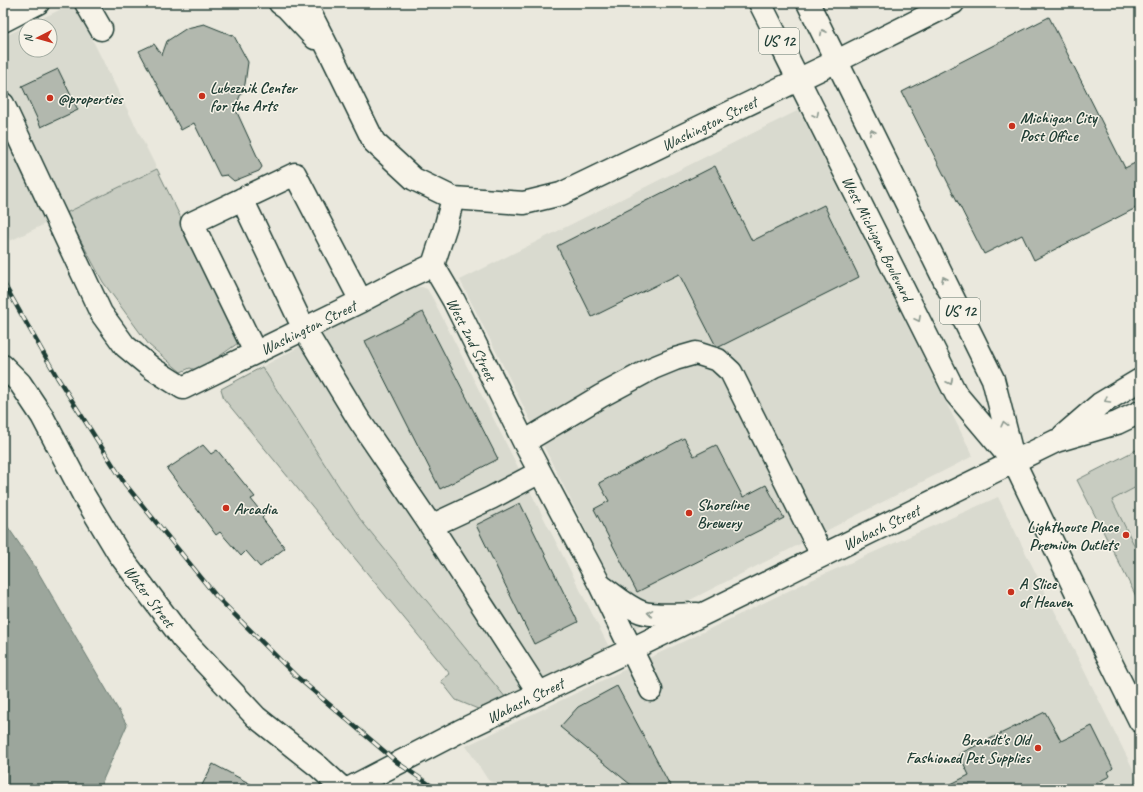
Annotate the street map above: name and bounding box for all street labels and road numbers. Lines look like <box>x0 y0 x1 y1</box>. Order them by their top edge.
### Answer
road number: US 12 <box>759 28 799 54</box>
street label: Washington Street <box>658 91 763 156</box>
street label: West Michigan Boulevard <box>837 173 919 307</box>
street label: Washington Street <box>257 295 362 360</box>
street label: West 2nd Street <box>442 295 501 386</box>
road number: US 12 <box>940 298 980 324</box>
street label: Wabash Street <box>840 499 926 555</box>
street label: Water Street <box>119 561 180 633</box>
street label: Wabash Street <box>484 672 570 728</box>

